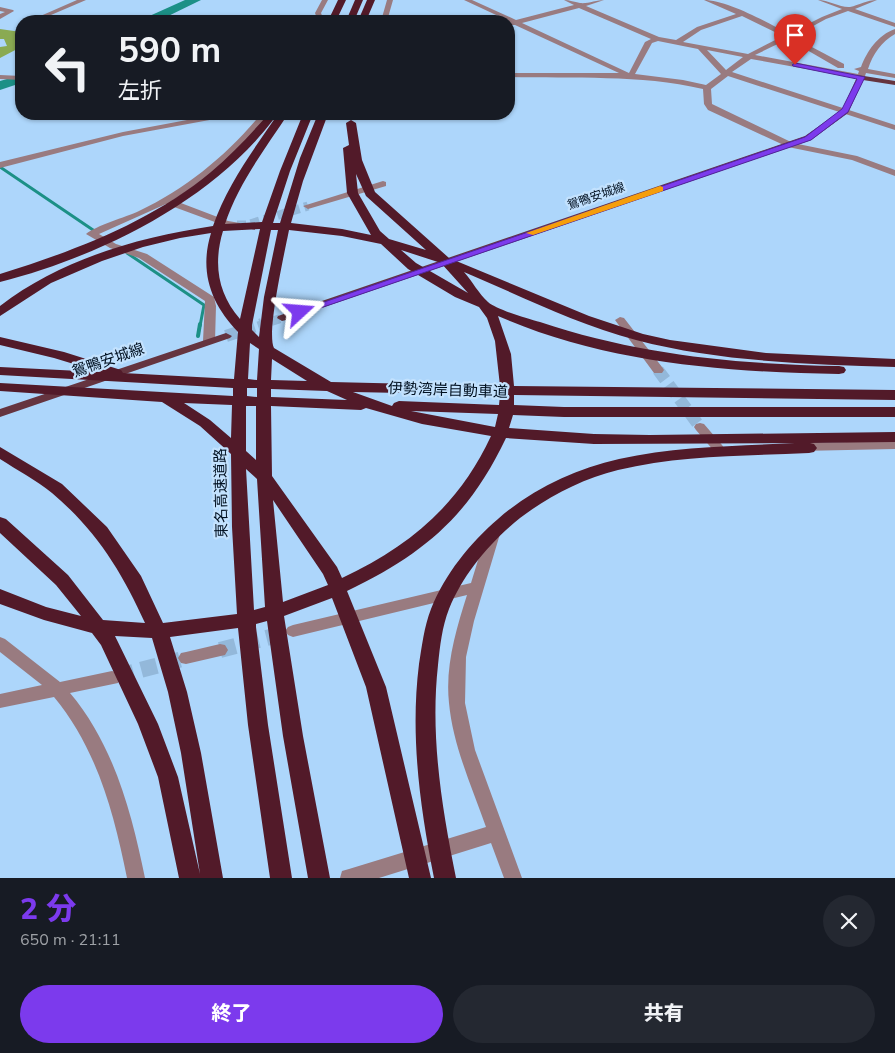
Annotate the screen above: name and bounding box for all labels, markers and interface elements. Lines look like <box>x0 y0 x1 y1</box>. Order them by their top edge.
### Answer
pin <box>774 14 816 65</box>
icon: arrive <box>781 21 809 49</box>
text: 590 m <box>118 27 221 74</box>
icon: left <box>35 35 100 100</box>
text: 左折 <box>118 76 162 106</box>
street label: 鴛鴨安城線 <box>565 179 627 213</box>
position arrow <box>273 285 325 337</box>
street label: 鴛鴨安城線 <box>69 338 147 382</box>
street label: 伊勢湾岸自動車道 <box>388 378 508 402</box>
street label: 東名高速道路 <box>210 448 232 538</box>
text: 2 分 <box>20 889 76 930</box>
button: close <box>823 895 875 947</box>
text: 650 m · 21:11 <box>20 929 121 951</box>
button: 終了 <box>20 985 443 1043</box>
button: 共有 <box>453 985 875 1043</box>

